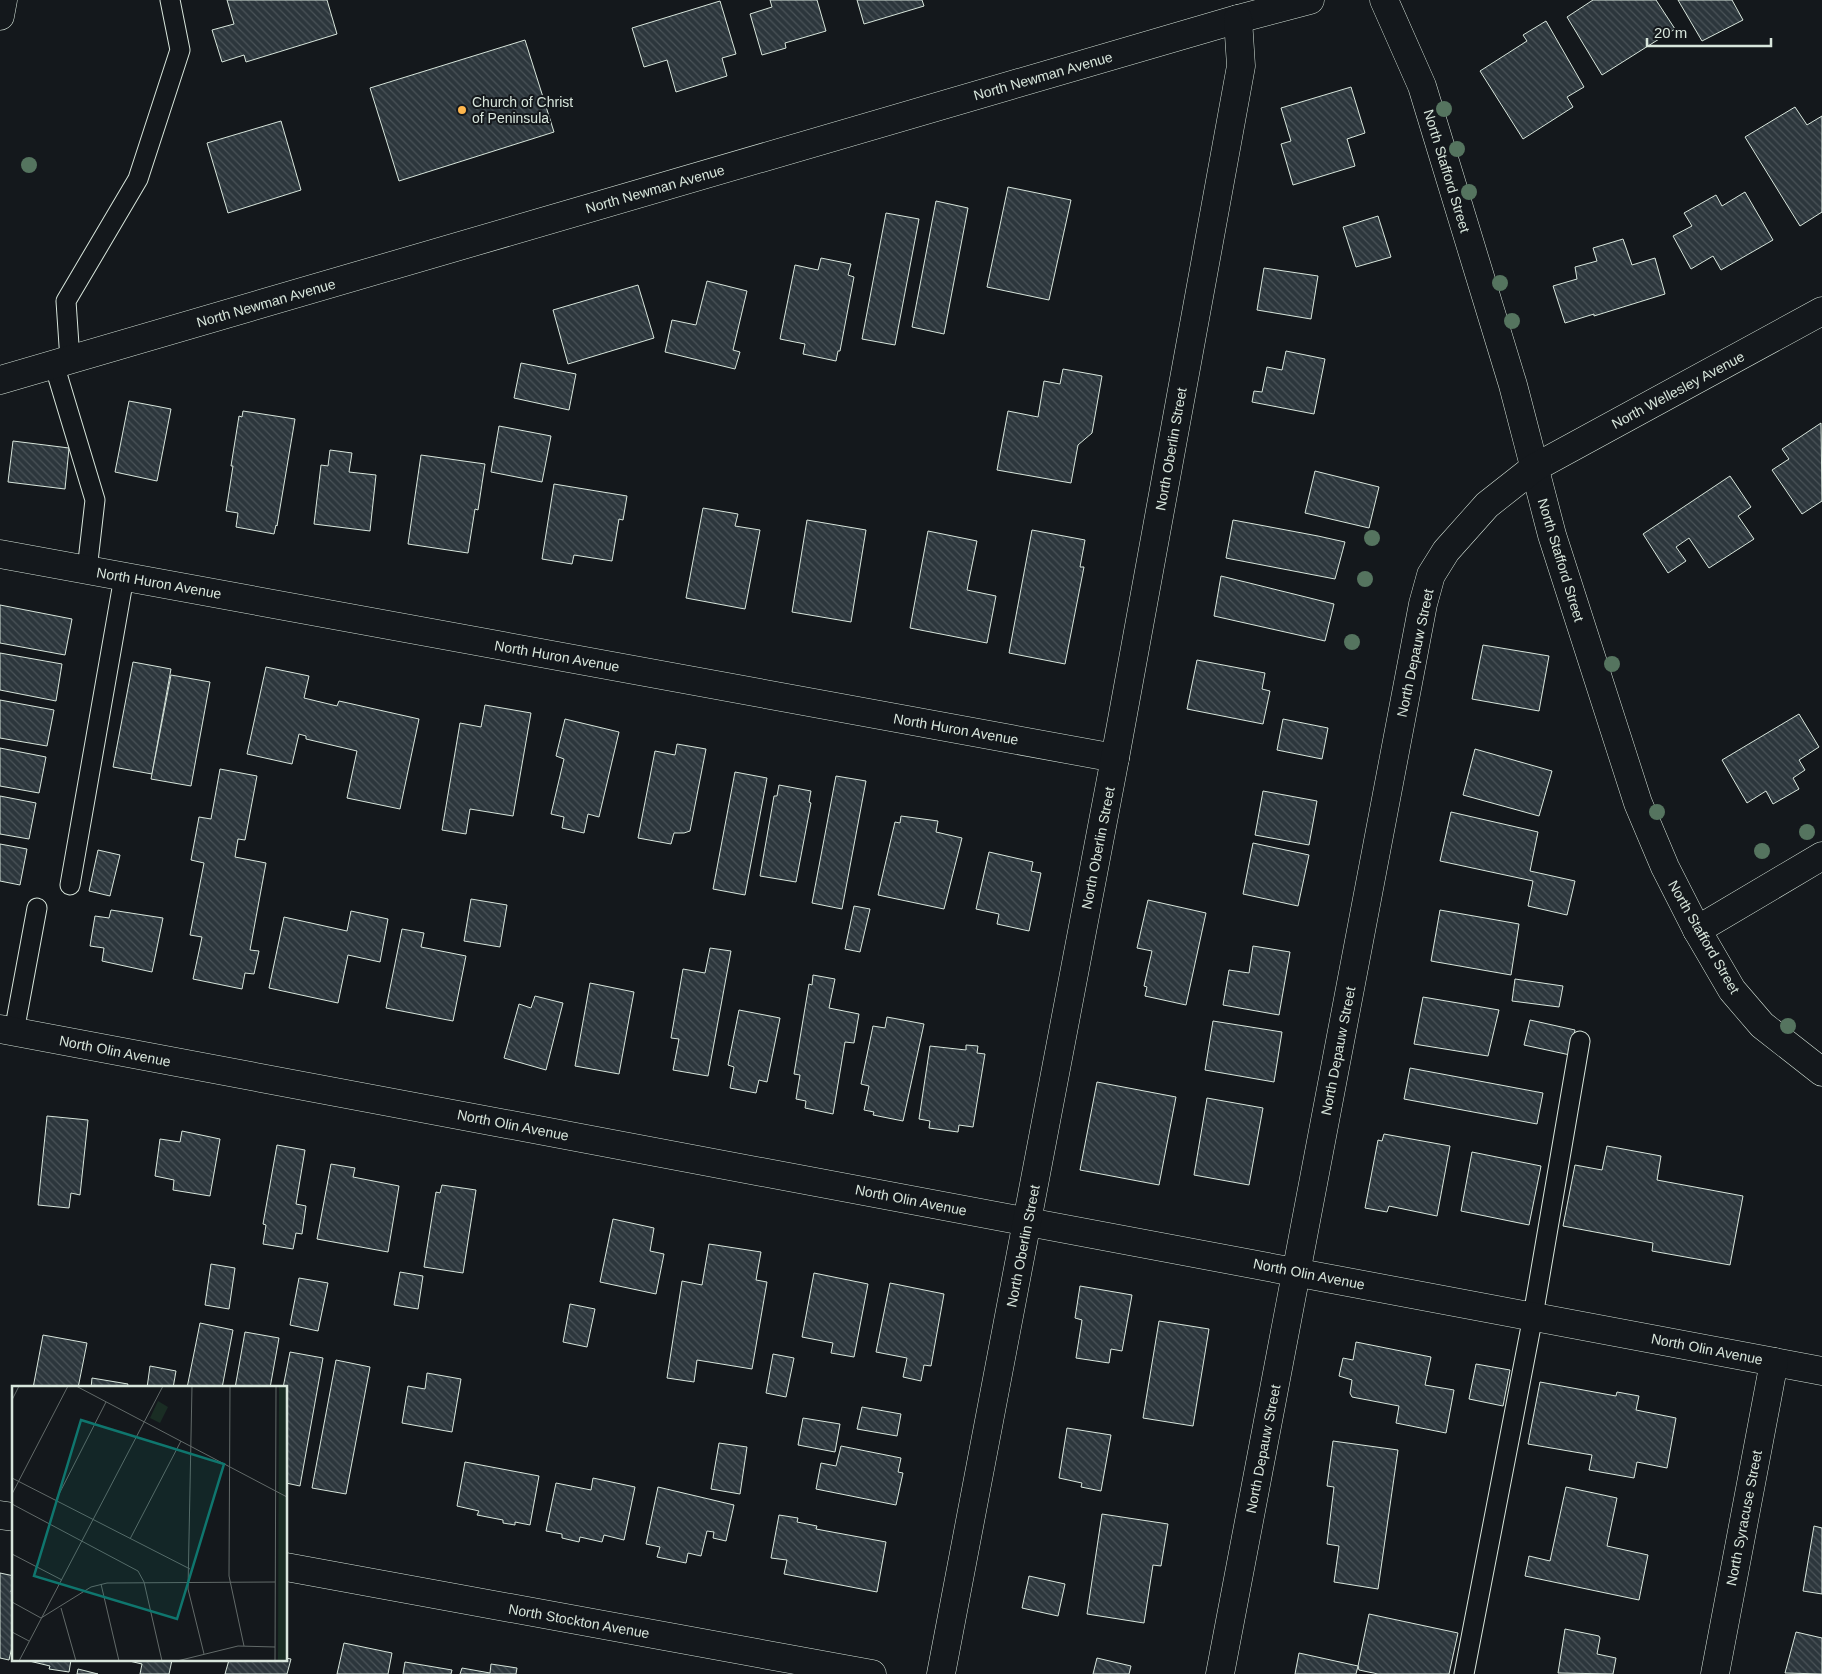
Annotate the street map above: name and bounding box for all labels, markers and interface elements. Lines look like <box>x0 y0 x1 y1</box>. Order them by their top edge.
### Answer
scale bar <box>1647 15 1771 47</box>
text: 20 m <box>1654 24 1687 41</box>
street label: North Newman Avenue <box>972 48 1114 103</box>
place label: Church of Christ of Peninsula <box>472 94 573 126</box>
marker: Church of Christ of Peninsula <box>456 104 468 116</box>
street label: North Stafford Street <box>1421 107 1473 235</box>
street label: North Newman Avenue <box>584 161 726 216</box>
street label: North Newman Avenue <box>195 275 337 330</box>
street label: North Wellesley Avenue <box>1609 348 1747 432</box>
street label: North Oberlin Street <box>1152 386 1190 512</box>
street label: North Stafford Street <box>1535 496 1587 624</box>
street label: North Huron Avenue <box>95 564 223 602</box>
street label: North Depauw Street <box>1394 587 1436 719</box>
street label: North Huron Avenue <box>493 637 621 675</box>
street label: North Huron Avenue <box>892 710 1020 748</box>
street label: North Oberlin Street <box>1078 785 1118 911</box>
street label: North Stafford Street <box>1665 878 1743 997</box>
street label: North Depauw Street <box>1318 985 1358 1117</box>
street label: North Olin Avenue <box>58 1032 172 1070</box>
street label: North Olin Avenue <box>456 1106 570 1144</box>
street label: North Olin Avenue <box>854 1181 968 1219</box>
street label: North Oberlin Street <box>1003 1183 1043 1309</box>
street label: North Olin Avenue <box>1252 1255 1366 1293</box>
street label: North Olin Avenue <box>1650 1330 1764 1368</box>
street label: North Depauw Street <box>1243 1383 1283 1515</box>
inset map <box>12 1386 288 1662</box>
street label: North Syracuse Street <box>1723 1449 1765 1587</box>
street label: North Stockton Avenue <box>507 1601 651 1641</box>

